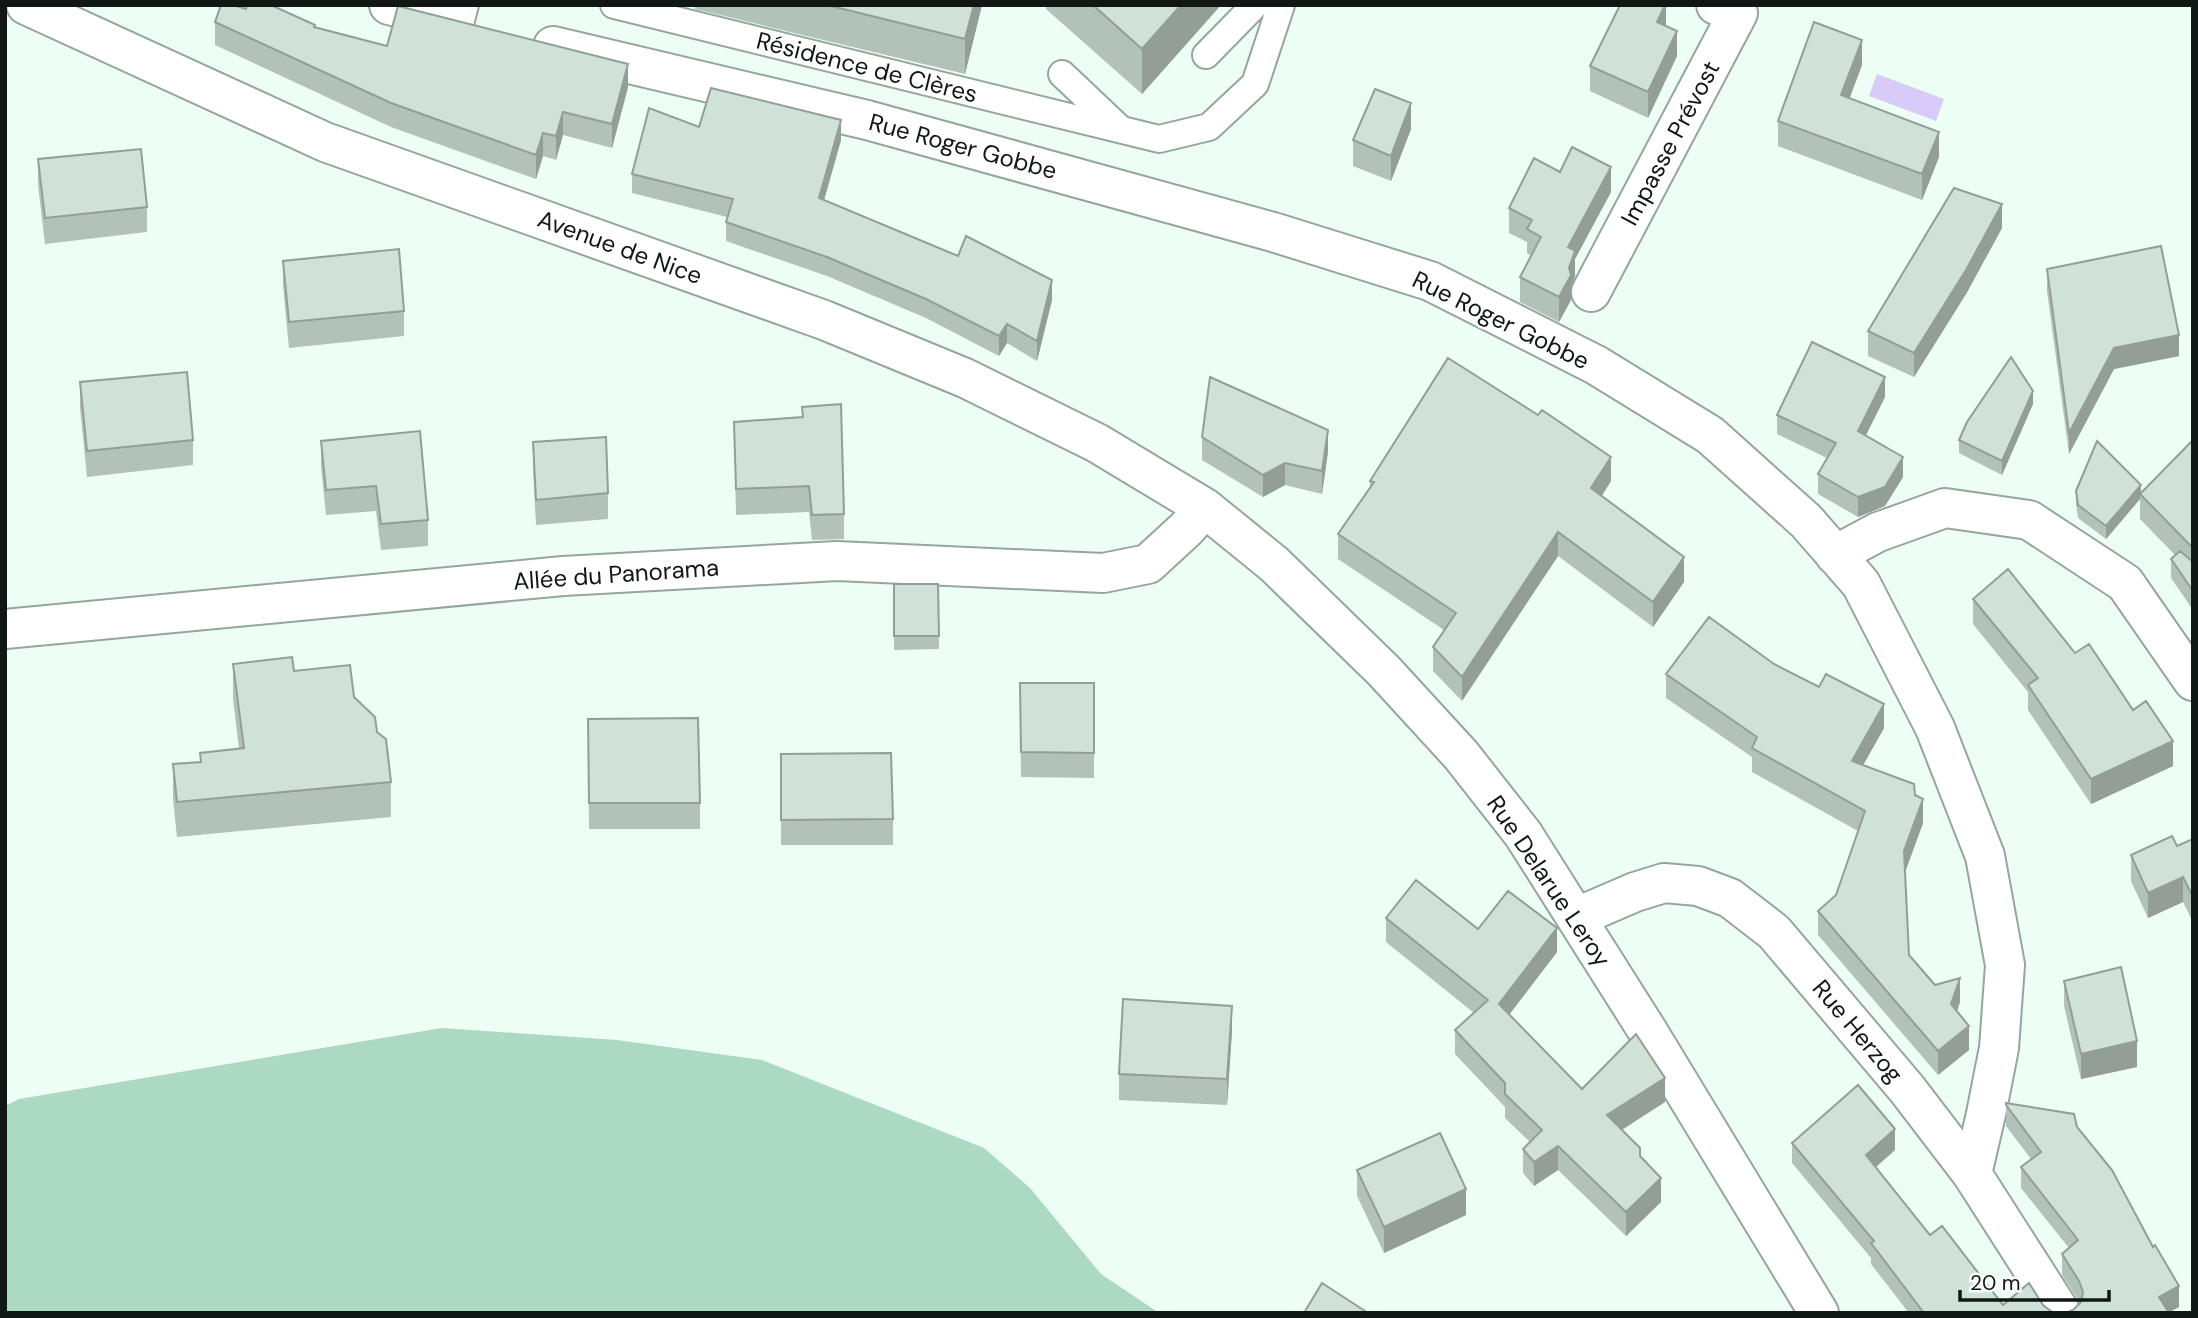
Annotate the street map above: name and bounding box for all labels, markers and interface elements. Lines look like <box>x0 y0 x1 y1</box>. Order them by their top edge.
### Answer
street label: Résidence de Clères <box>753 25 981 109</box>
street label: Impasse Prévost <box>1614 55 1726 231</box>
street label: Rue Roger Gobbe <box>866 106 1060 186</box>
street label: Avenue de Nice <box>534 203 706 291</box>
street label: Rue Roger Gobbe <box>1407 264 1595 376</box>
street label: Allée du Panorama <box>512 551 720 597</box>
street label: Rue Delarue Leroy <box>1480 789 1618 973</box>
street label: Rue Herzog <box>1806 973 1910 1089</box>
scale bar <box>1960 1258 2109 1302</box>
text: 20 m <box>1970 1269 2021 1297</box>

